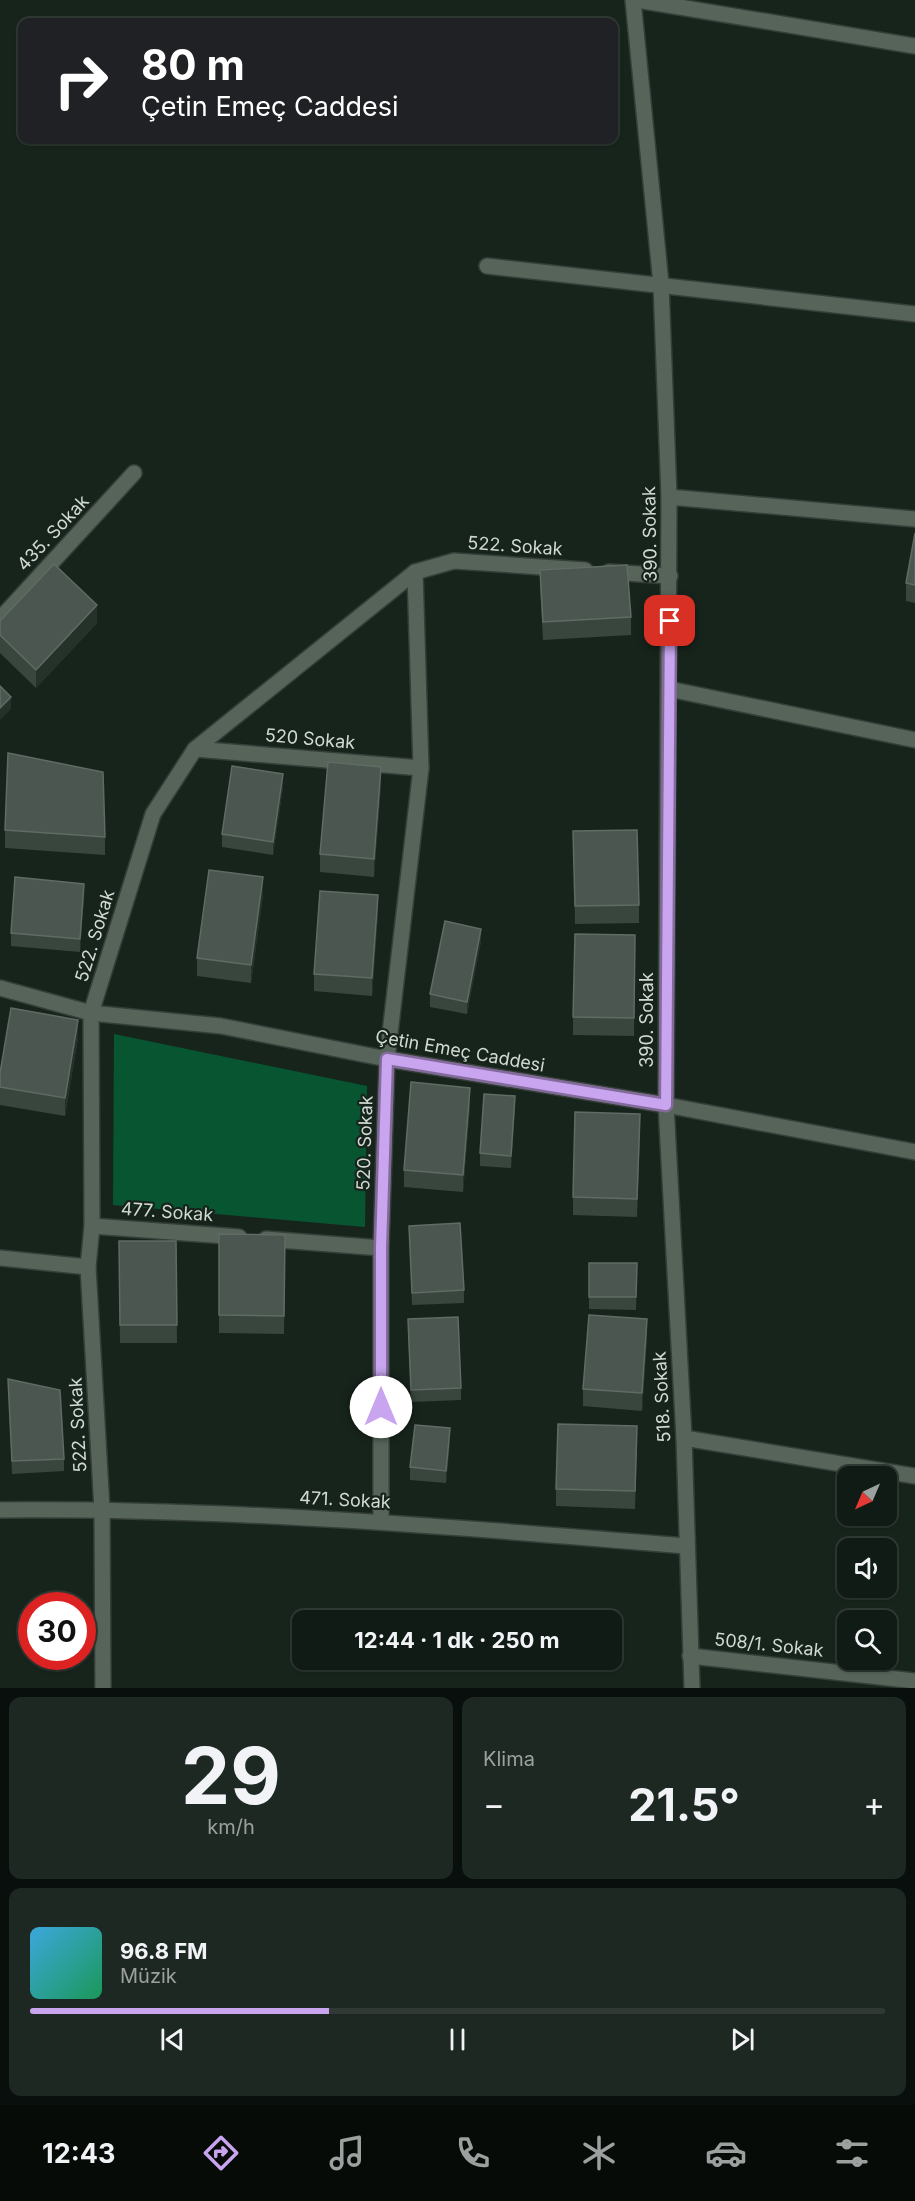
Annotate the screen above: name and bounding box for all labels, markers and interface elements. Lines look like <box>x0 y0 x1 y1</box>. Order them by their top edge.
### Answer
text: 80 m <box>141 39 245 90</box>
icon: right <box>42 42 120 120</box>
text: Çetin Emeç Caddesi <box>141 90 399 123</box>
street label: 390. Sokak <box>638 486 661 582</box>
street label: 435. Sokak <box>12 490 93 575</box>
street label: 522. Sokak <box>467 532 563 559</box>
pin <box>644 595 695 646</box>
icon: arrive <box>653 604 686 637</box>
street label: 520 Sokak <box>264 724 356 753</box>
street label: 522. Sokak <box>71 887 119 985</box>
street label: 390. Sokak <box>636 972 657 1068</box>
street label: Çetin Emeç Caddesi <box>374 1025 546 1076</box>
street label: 520. Sokak <box>352 1095 377 1191</box>
street label: 477. Sokak <box>120 1198 214 1225</box>
street label: 518. Sokak <box>649 1351 674 1443</box>
position arrow <box>349 1375 413 1439</box>
street label: 522. Sokak <box>65 1377 90 1473</box>
north arrow <box>837 1466 897 1526</box>
map controls <box>837 1466 897 1670</box>
street label: 471. Sokak <box>299 1487 391 1512</box>
button: sound <box>837 1538 897 1598</box>
speed limit sign: 30 <box>18 1592 96 1670</box>
button: search <box>837 1610 897 1670</box>
text: 12:44 · 1 dk · 250 m <box>354 1627 560 1653</box>
street label: 508/1. Sokak <box>713 1628 825 1661</box>
text: 29 <box>181 1728 281 1823</box>
text: Klima <box>483 1747 535 1771</box>
text: 21.5° <box>628 1777 740 1832</box>
text: − <box>483 1784 505 1824</box>
text: + <box>863 1784 885 1824</box>
text: km/h <box>207 1815 255 1839</box>
text: 96.8 FM <box>120 1938 208 1964</box>
text: Müzik <box>120 1964 177 1988</box>
icon: previous <box>156 2023 189 2056</box>
icon: pause <box>441 2023 474 2056</box>
icon: next <box>726 2023 759 2056</box>
icon: directions <box>200 2132 242 2174</box>
icon: music <box>326 2132 368 2174</box>
icon: phone <box>452 2132 494 2174</box>
icon: climate <box>578 2132 620 2174</box>
icon: car <box>705 2132 747 2174</box>
icon: filters <box>831 2132 873 2174</box>
text: 12:43 <box>42 2137 115 2170</box>

